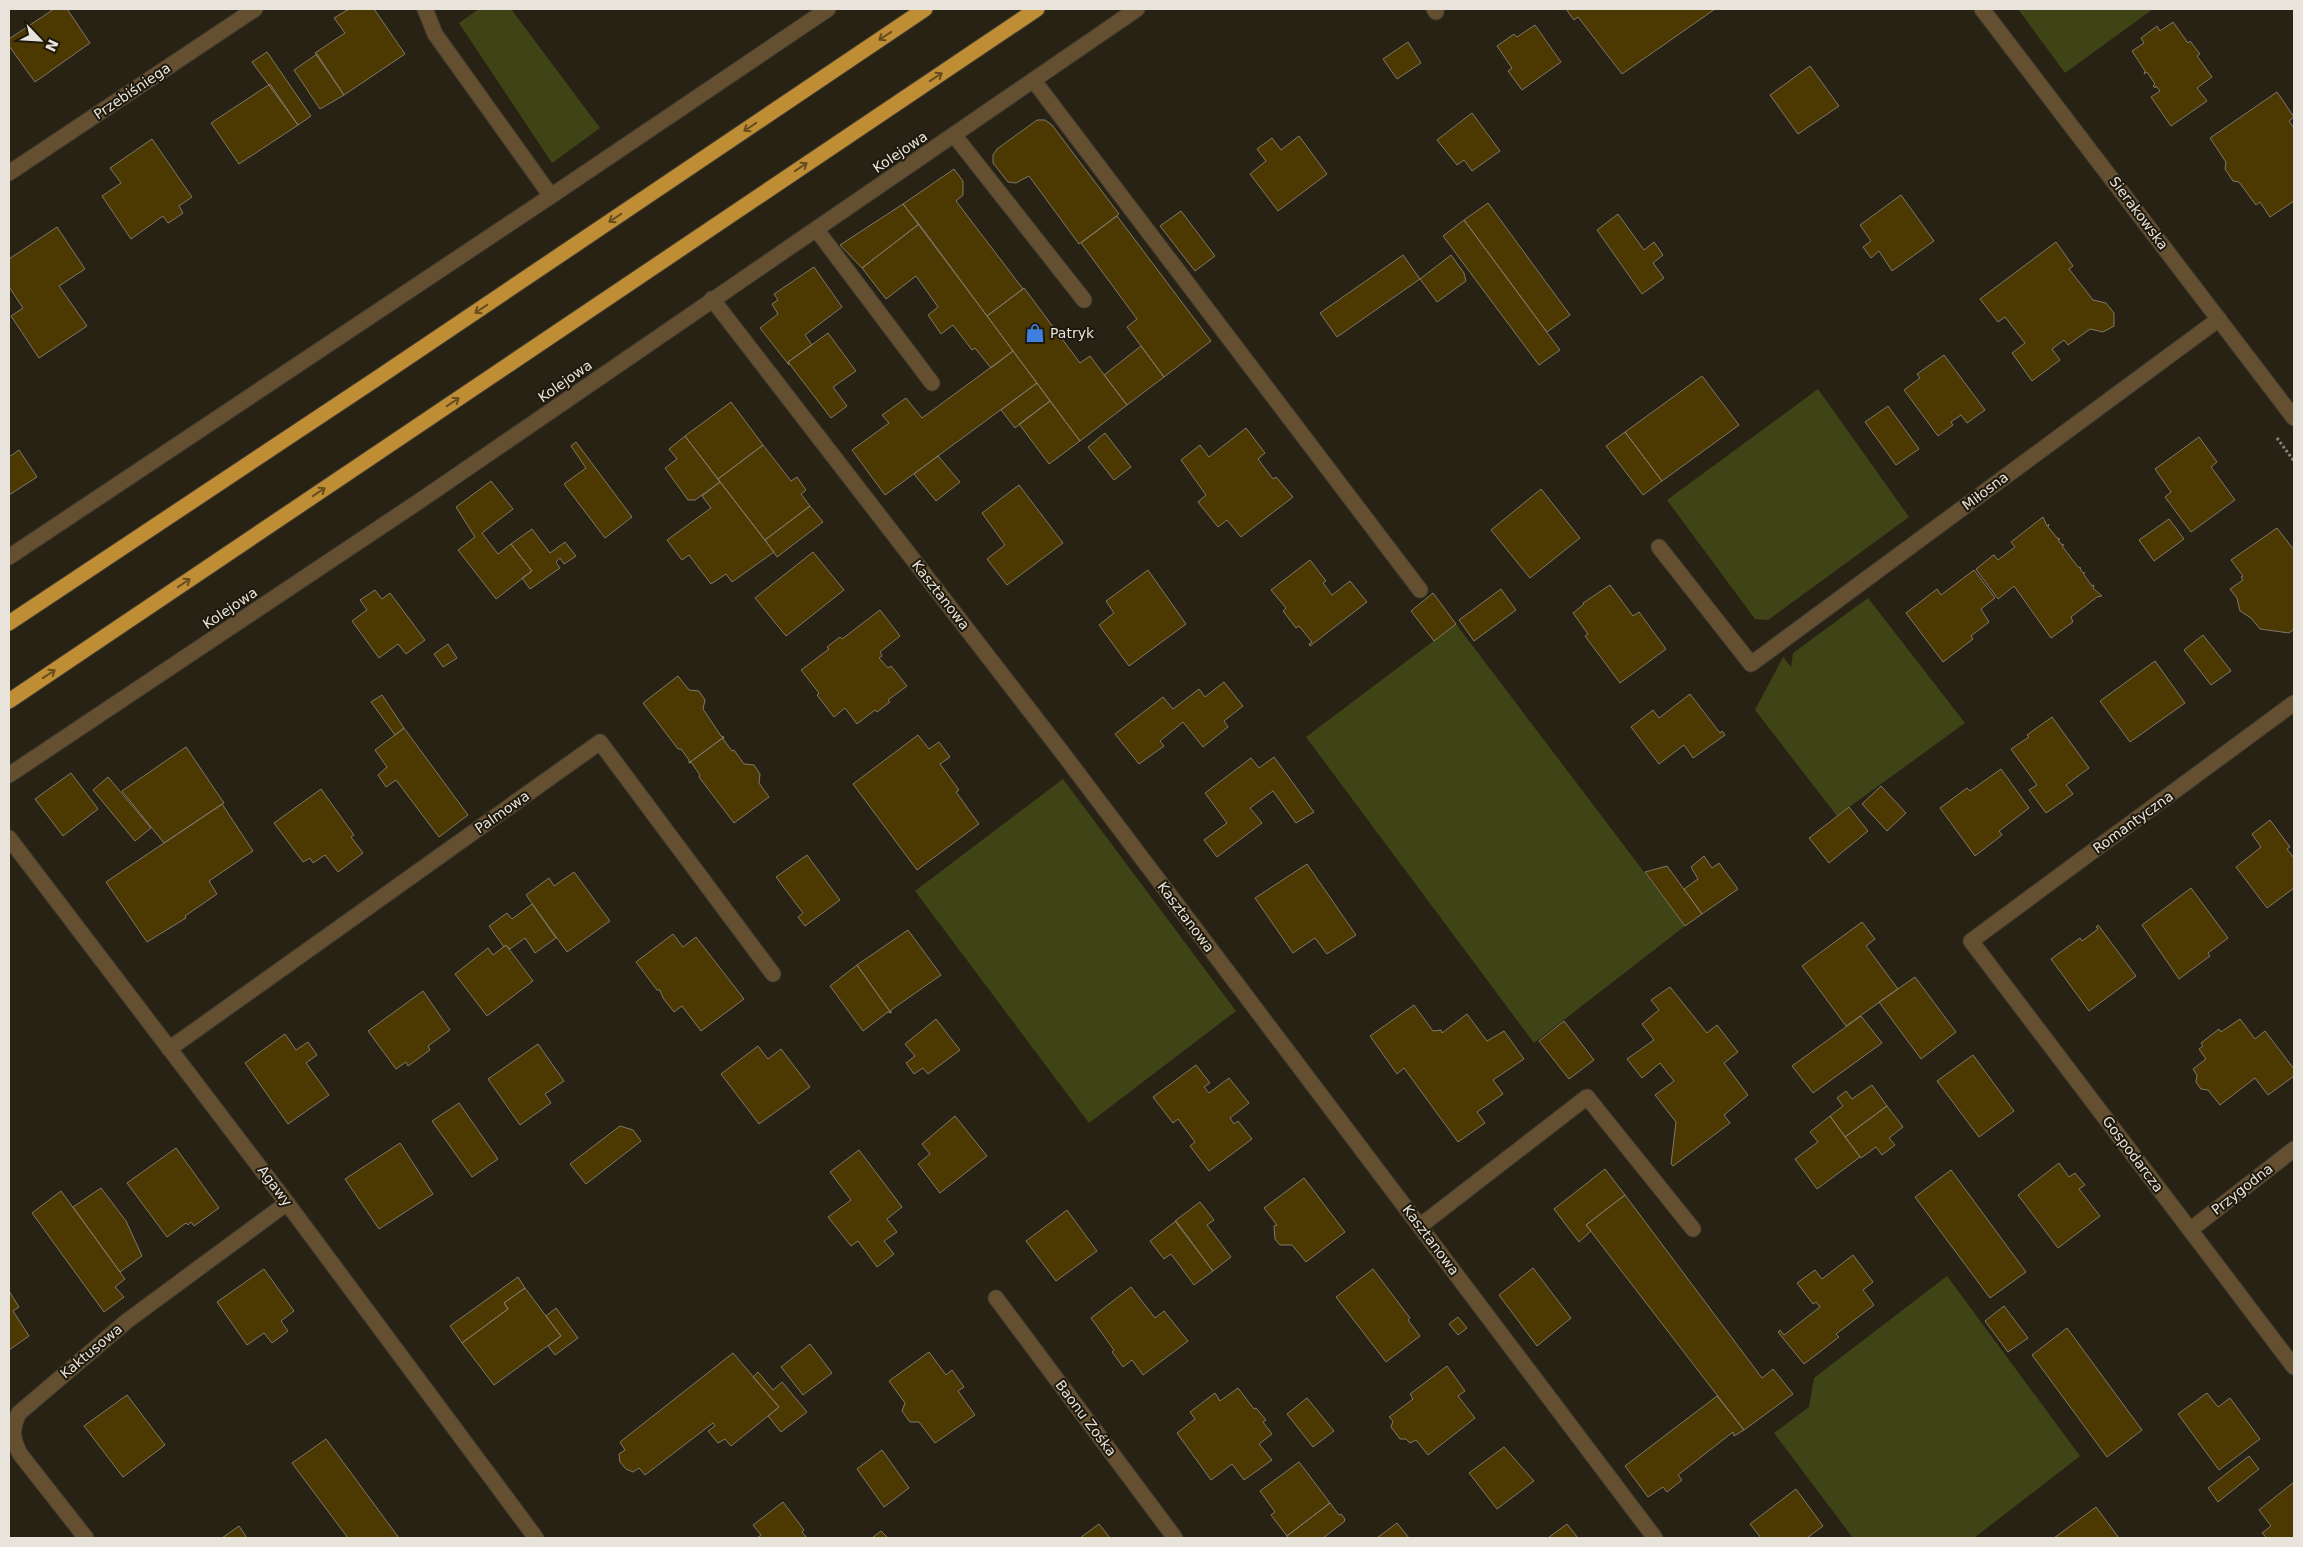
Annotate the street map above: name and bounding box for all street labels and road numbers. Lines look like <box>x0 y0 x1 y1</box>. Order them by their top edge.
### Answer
street label: Przebiśniega <box>91 60 173 122</box>
street label: Kolejowa <box>870 128 930 176</box>
street label: Sierakowska <box>2106 173 2172 253</box>
street label: Kolejowa <box>535 357 595 405</box>
street label: Miłosna <box>1959 469 2011 513</box>
street label: Kasztanowa <box>909 557 973 633</box>
street label: Kolejowa <box>200 584 260 632</box>
street label: Palmowa <box>472 788 532 836</box>
street label: Romantyczna <box>2090 788 2176 856</box>
street label: Kasztanowa <box>1154 879 1218 955</box>
street label: Gospodarcza <box>2099 1113 2167 1195</box>
street label: Przygodna <box>2208 1160 2276 1218</box>
street label: Agawy <box>255 1163 295 1209</box>
street label: Kasztanowa <box>1399 1202 1463 1278</box>
street label: Kaktusowa <box>57 1320 125 1382</box>
street label: Baonu Zośka <box>1052 1377 1120 1459</box>

